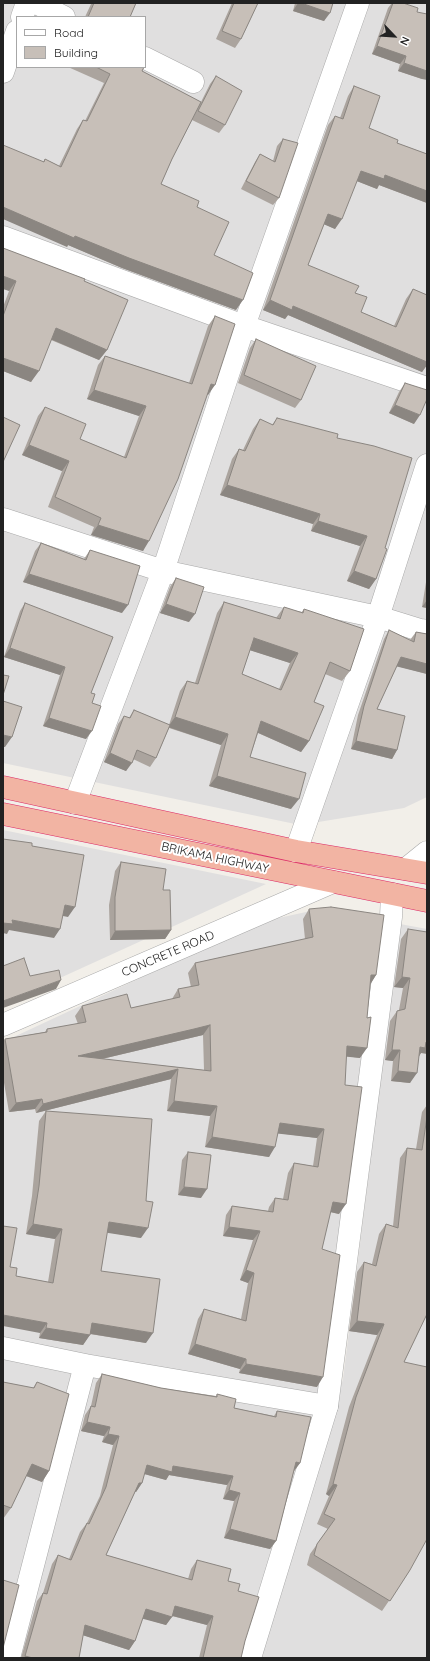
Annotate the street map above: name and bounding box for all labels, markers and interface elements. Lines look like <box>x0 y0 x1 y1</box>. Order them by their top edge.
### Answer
legend <box>16 16 146 68</box>
north arrow <box>374 16 414 56</box>
text: Road <box>54 25 84 40</box>
text: N <box>397 34 413 48</box>
text: Building <box>54 45 98 60</box>
street label: BRIKAMA HIGHWAY <box>160 840 270 876</box>
street label: CONCRETE ROAD <box>120 928 216 980</box>

